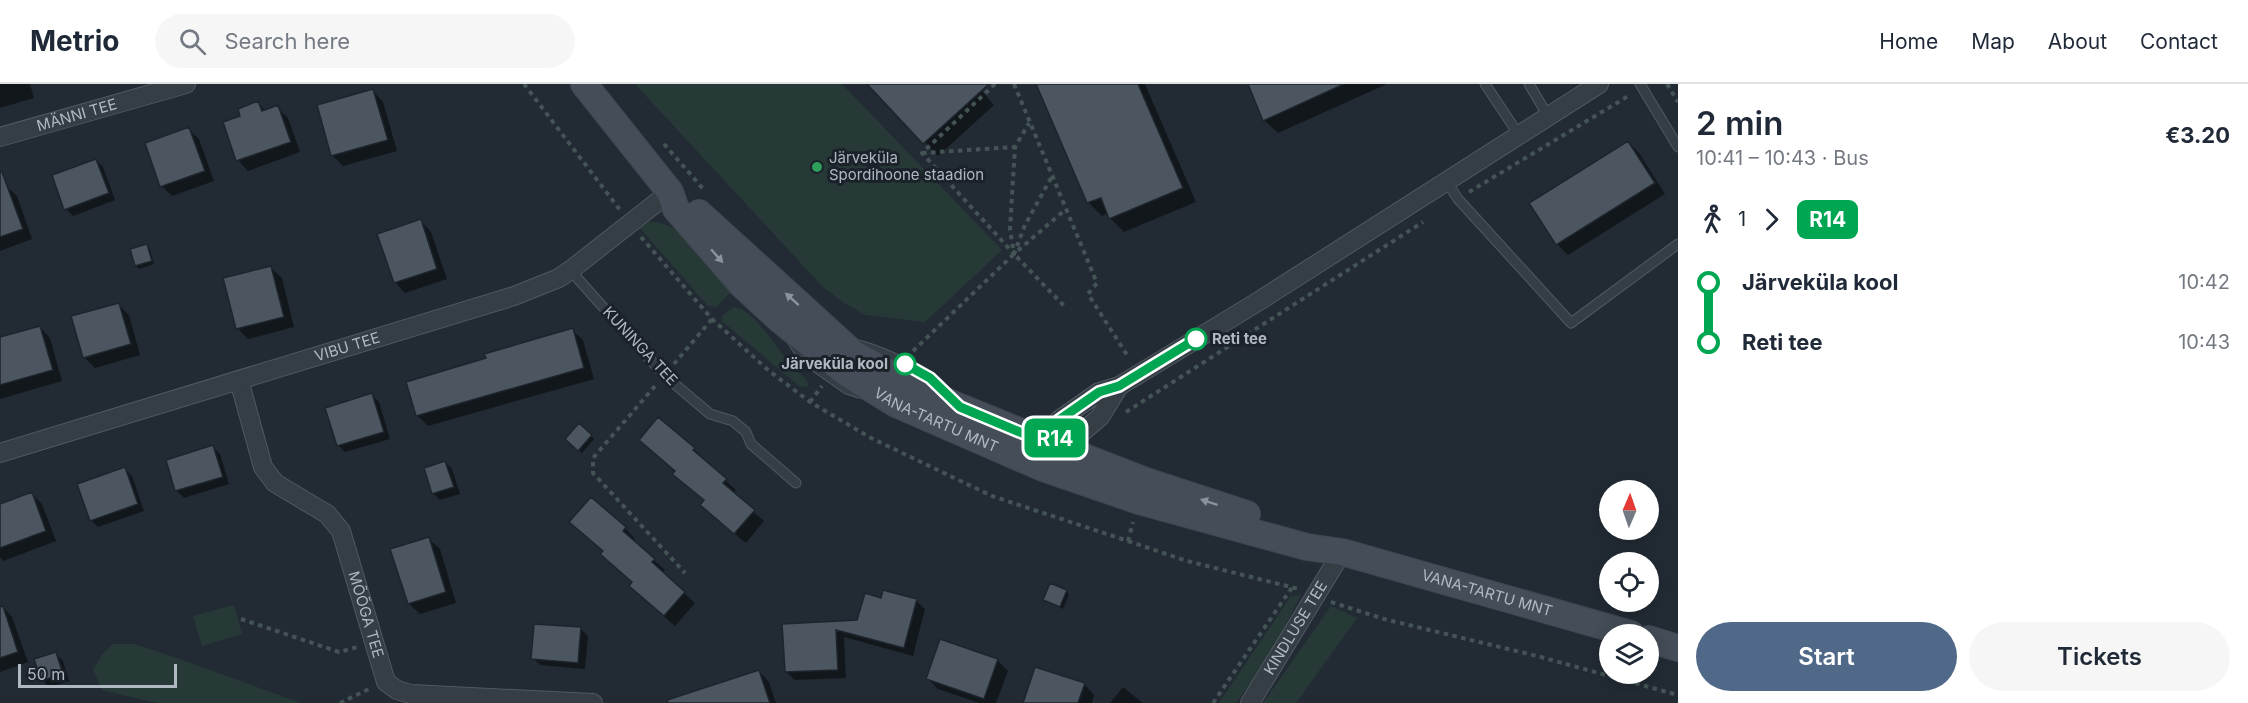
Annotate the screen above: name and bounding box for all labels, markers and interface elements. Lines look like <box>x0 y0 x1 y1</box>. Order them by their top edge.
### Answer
search box <box>155 14 575 68</box>
text: Metrio <box>30 24 119 58</box>
icon: search <box>176 25 209 58</box>
text: Search here <box>224 28 350 54</box>
text: Home <box>1879 29 1938 54</box>
text: Map <box>1971 29 2015 54</box>
text: About <box>2048 29 2107 54</box>
text: Contact <box>2140 29 2218 54</box>
street label: MÄNNI TEE <box>35 94 119 135</box>
text: 2 min <box>1696 103 1783 143</box>
text: €3.20 <box>2165 122 2230 148</box>
text: 10:41 – 10:43 · Bus <box>1696 146 1869 170</box>
place label: Järveküla Spordihoone staadion <box>829 148 984 184</box>
marker: Järveküla Spordihoone staadion <box>810 160 824 174</box>
icon: walk <box>1696 203 1729 236</box>
icon: forward <box>1755 203 1788 236</box>
text: 1 <box>1738 207 1746 231</box>
text: R14 <box>1809 207 1846 232</box>
one-way arrow <box>710 248 723 264</box>
text: Järveküla kool <box>1742 269 1898 295</box>
text: 10:42 <box>2178 270 2230 294</box>
one-way arrow <box>785 293 800 306</box>
street label: KUNINGA TEE <box>599 302 682 389</box>
street label: VIBU TEE <box>312 328 382 365</box>
marker: Reti tee <box>1185 328 1207 350</box>
place label: Reti tee <box>1212 329 1267 348</box>
text: Reti tee <box>1742 329 1823 355</box>
text: 10:43 <box>2178 330 2230 354</box>
marker: Järveküla kool <box>894 353 916 375</box>
place label: Järveküla kool <box>781 354 888 373</box>
street label: VANA-TARTU MNT <box>871 383 1001 456</box>
line badge: R14 <box>1020 418 1090 458</box>
text: R14 <box>1036 426 1074 451</box>
north arrow <box>1599 480 1659 540</box>
map controls <box>1599 480 1659 684</box>
one-way arrow <box>1200 496 1218 506</box>
button: locate <box>1599 552 1659 612</box>
street label: VANA-TARTU MNT <box>1420 565 1555 620</box>
street label: MÕÕGA TEE <box>344 569 388 660</box>
street label: KINDLUSE TEE <box>1260 577 1331 678</box>
button: Start <box>1696 622 1957 691</box>
button: Tickets <box>1969 622 2230 691</box>
button: layers <box>1599 624 1659 684</box>
scale bar <box>18 661 177 688</box>
text: 50 m <box>27 664 65 684</box>

